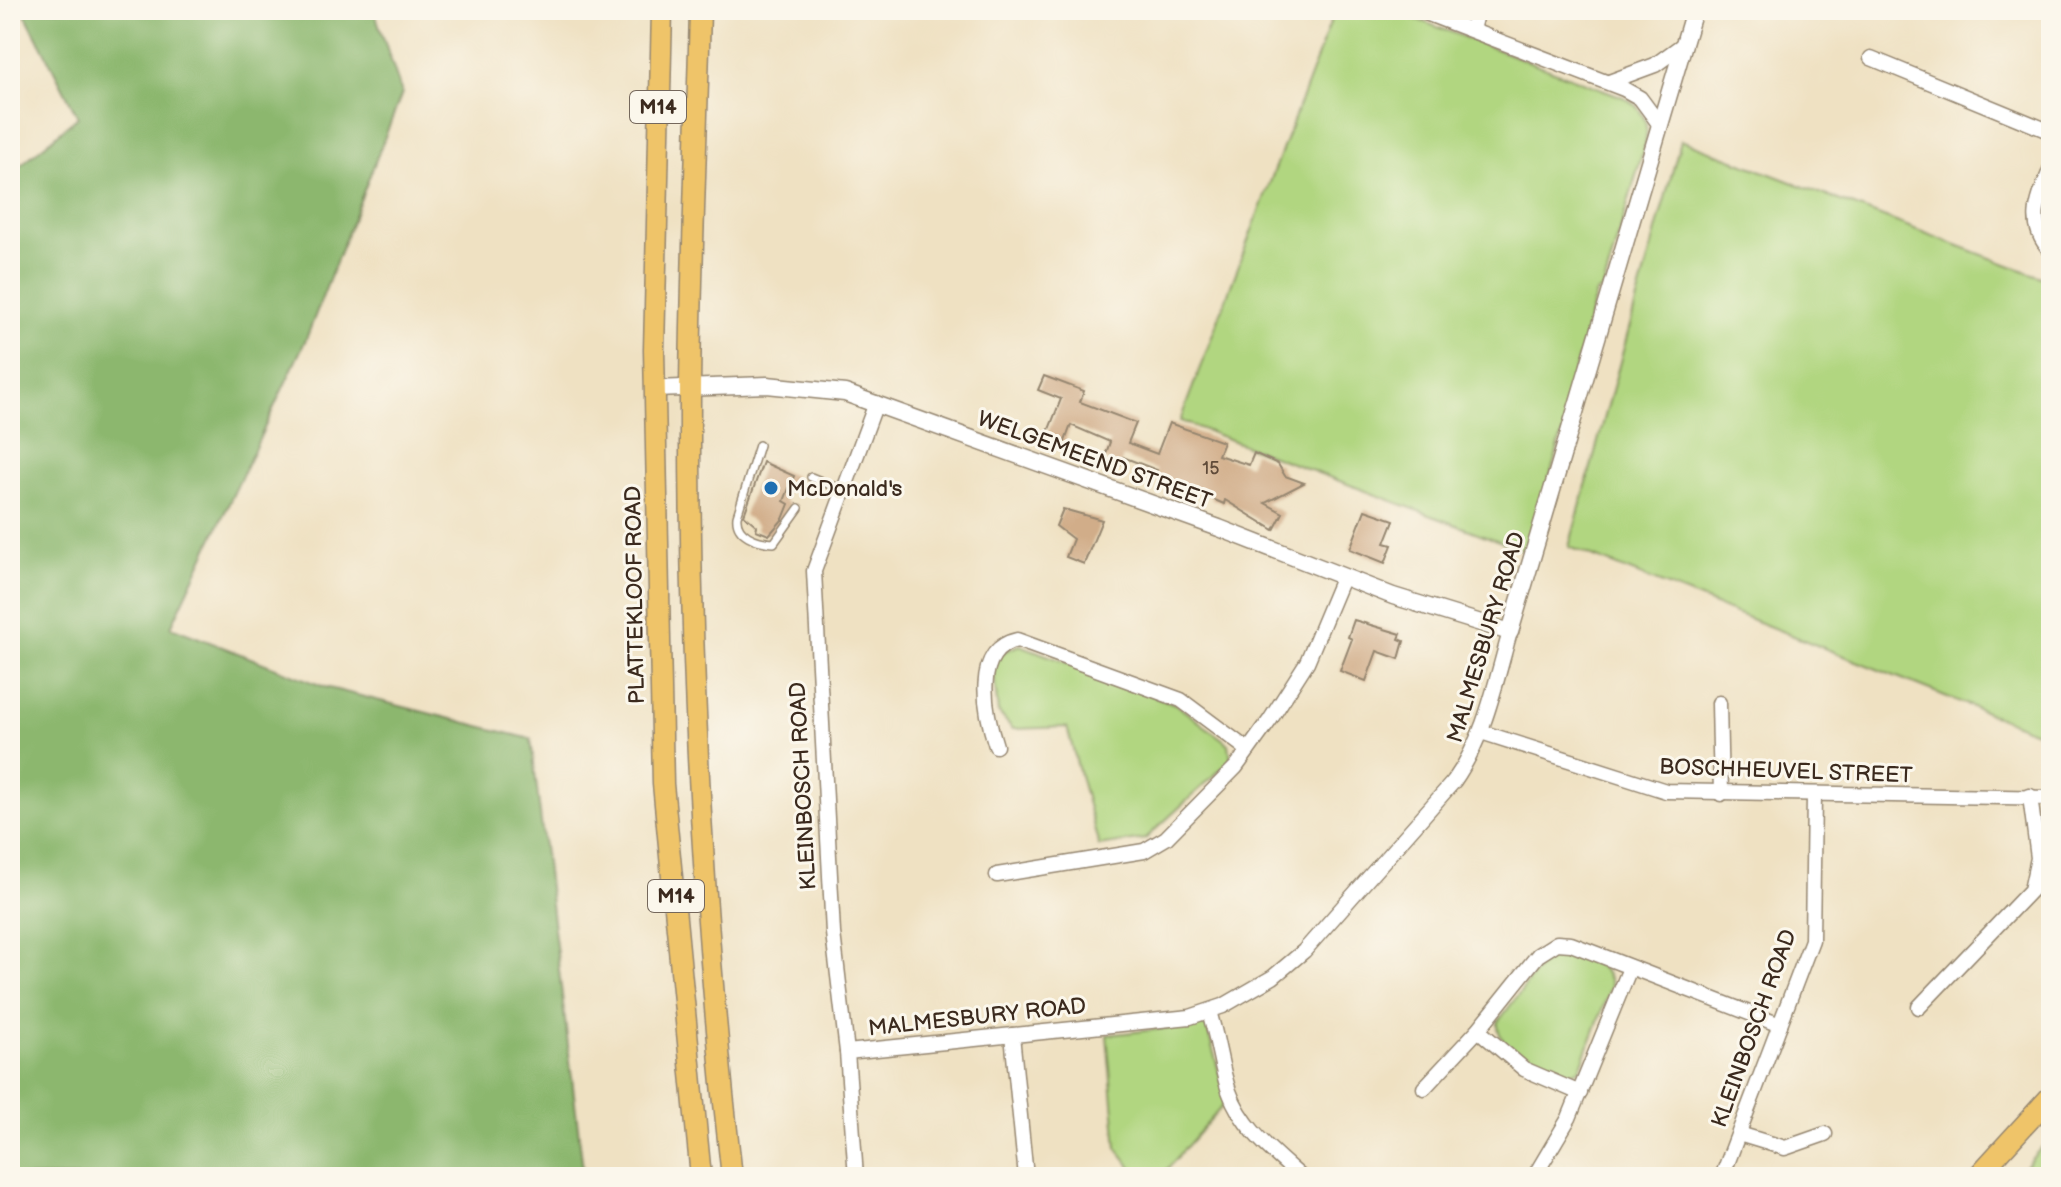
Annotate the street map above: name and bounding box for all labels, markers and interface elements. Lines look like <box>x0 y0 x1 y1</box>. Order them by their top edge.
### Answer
road number: M14 <box>630 91 686 123</box>
street label: WELGEMEEND STREET <box>974 405 1215 515</box>
house number: 15 <box>1202 458 1220 479</box>
place label: McDonald's <box>787 476 903 503</box>
marker: McDonald's <box>762 479 780 497</box>
street label: PLATTEKLOOF ROAD <box>620 486 651 704</box>
street label: MALMESBURY ROAD <box>1442 529 1531 746</box>
street label: KLEINBOSCH ROAD <box>785 681 822 891</box>
street label: BOSCHHEUVEL STREET <box>1659 754 1913 789</box>
road number: M14 <box>648 880 704 912</box>
street label: KLEINBOSCH ROAD <box>1706 926 1803 1131</box>
street label: MALMESBURY ROAD <box>867 993 1087 1042</box>

